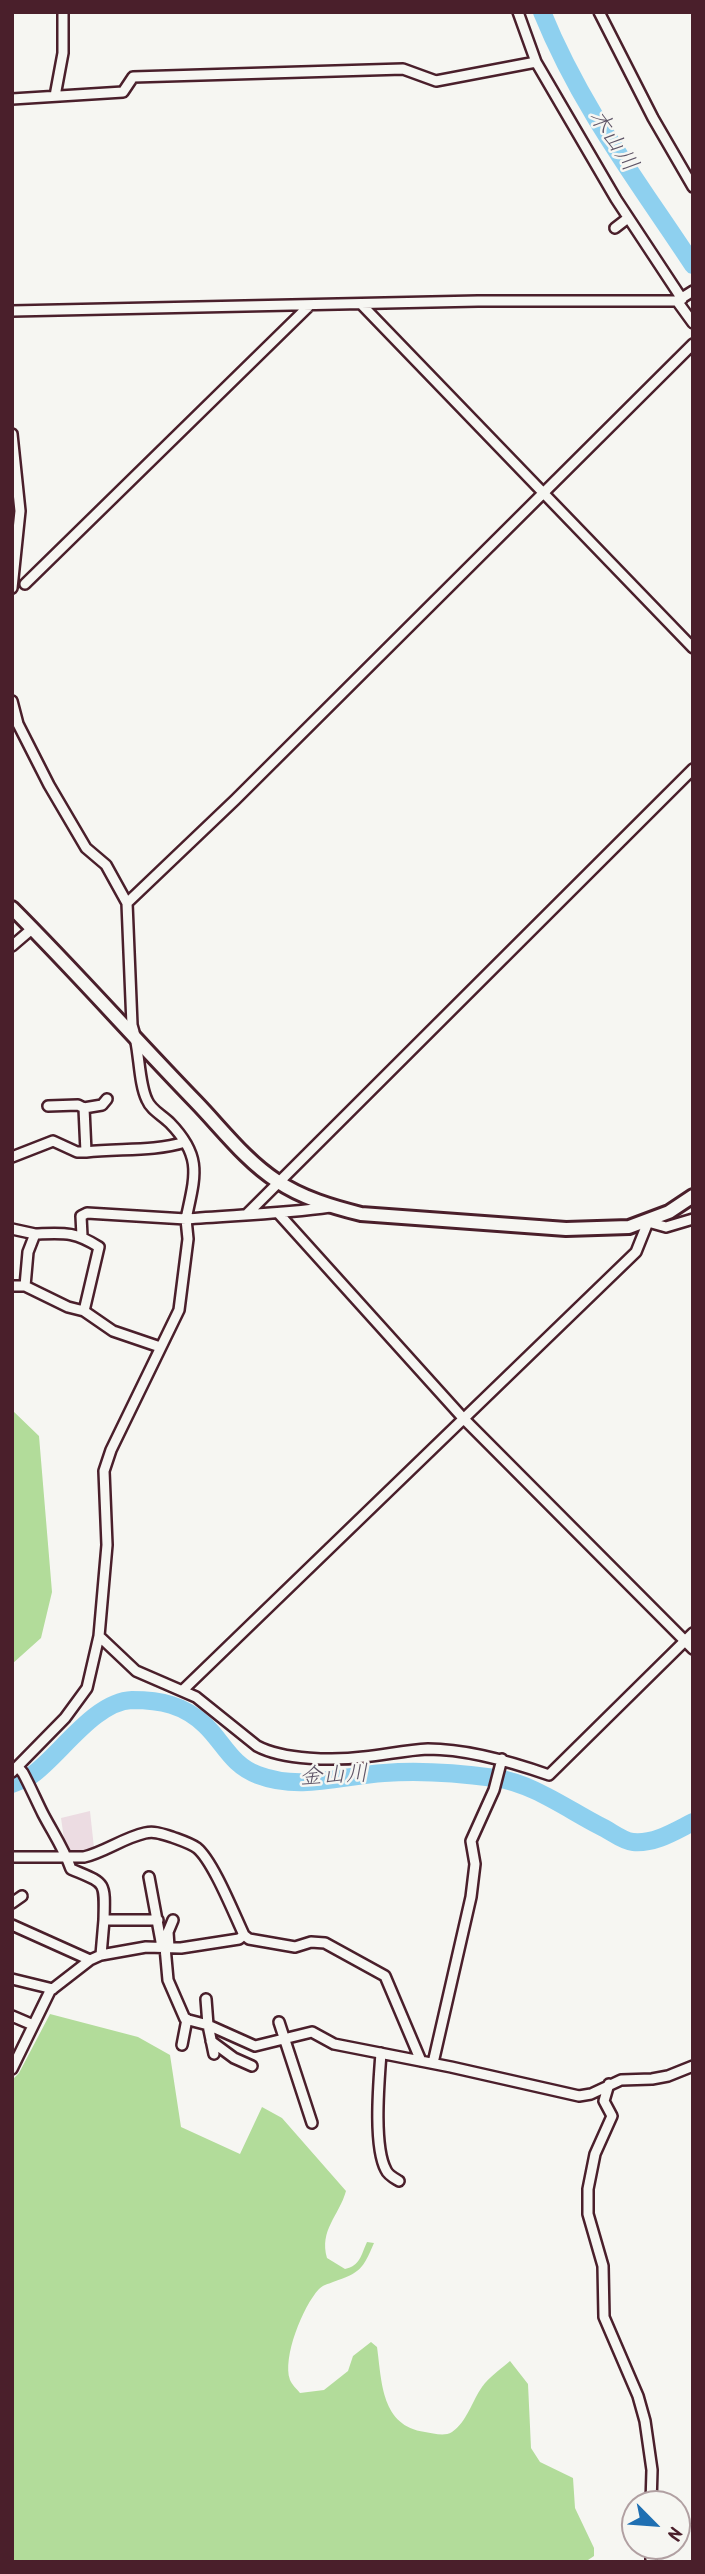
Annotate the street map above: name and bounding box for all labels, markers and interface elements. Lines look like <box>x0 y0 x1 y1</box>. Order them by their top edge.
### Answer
water label: 木山川 <box>580 106 642 178</box>
water label: 金山川 <box>299 1762 369 1794</box>
north arrow <box>621 2490 691 2560</box>
text: N <box>657 2521 689 2545</box>

